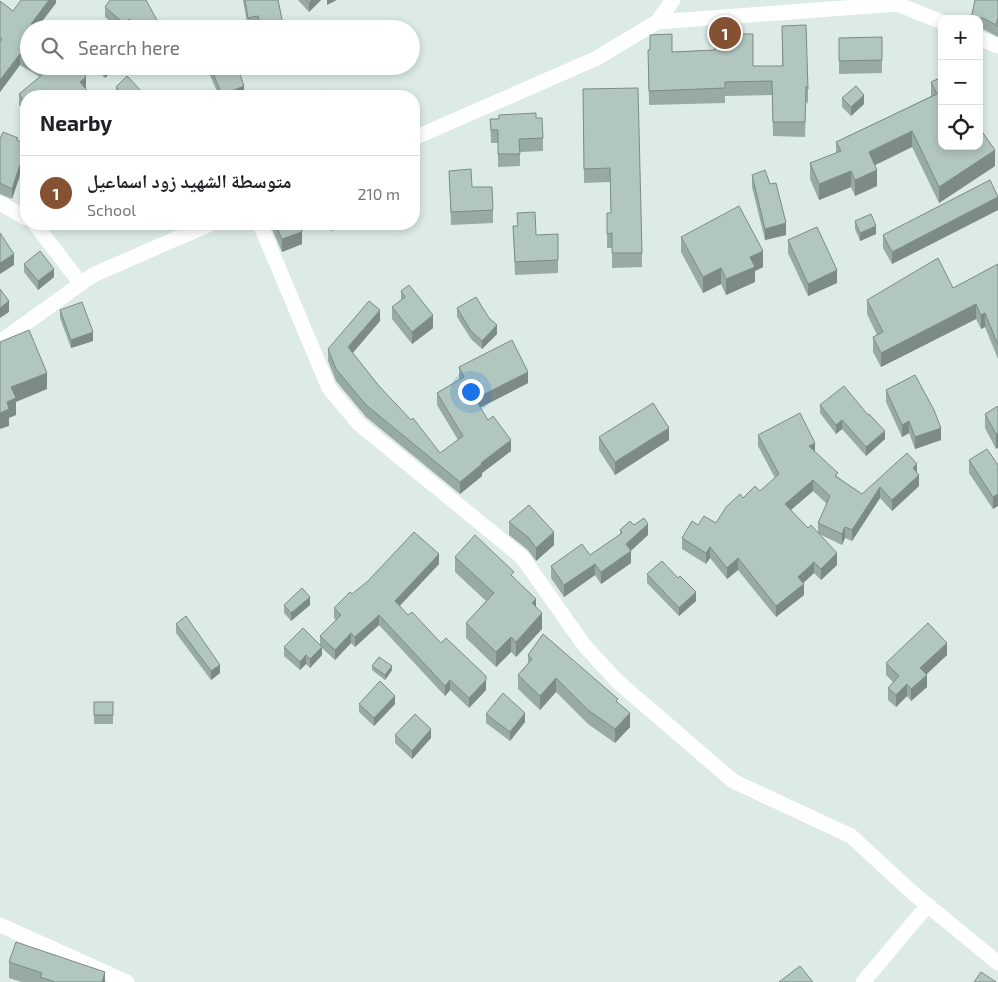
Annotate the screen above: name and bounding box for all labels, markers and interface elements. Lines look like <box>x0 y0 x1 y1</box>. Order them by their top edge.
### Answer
pin: 1 <box>709 14 741 52</box>
map controls <box>938 15 983 150</box>
button: + <box>938 15 983 60</box>
search box <box>20 20 420 75</box>
icon: search <box>38 34 66 62</box>
text: Search here <box>78 36 180 59</box>
button: − <box>938 60 983 105</box>
button: locate <box>938 105 983 150</box>
text: Nearby <box>40 110 112 135</box>
text: متوسطة الشهيد زود اسماعيل <box>87 169 292 192</box>
text: 1 <box>53 184 59 203</box>
text: 210 m <box>357 184 400 203</box>
text: School <box>87 200 136 219</box>
your location <box>458 379 484 405</box>

